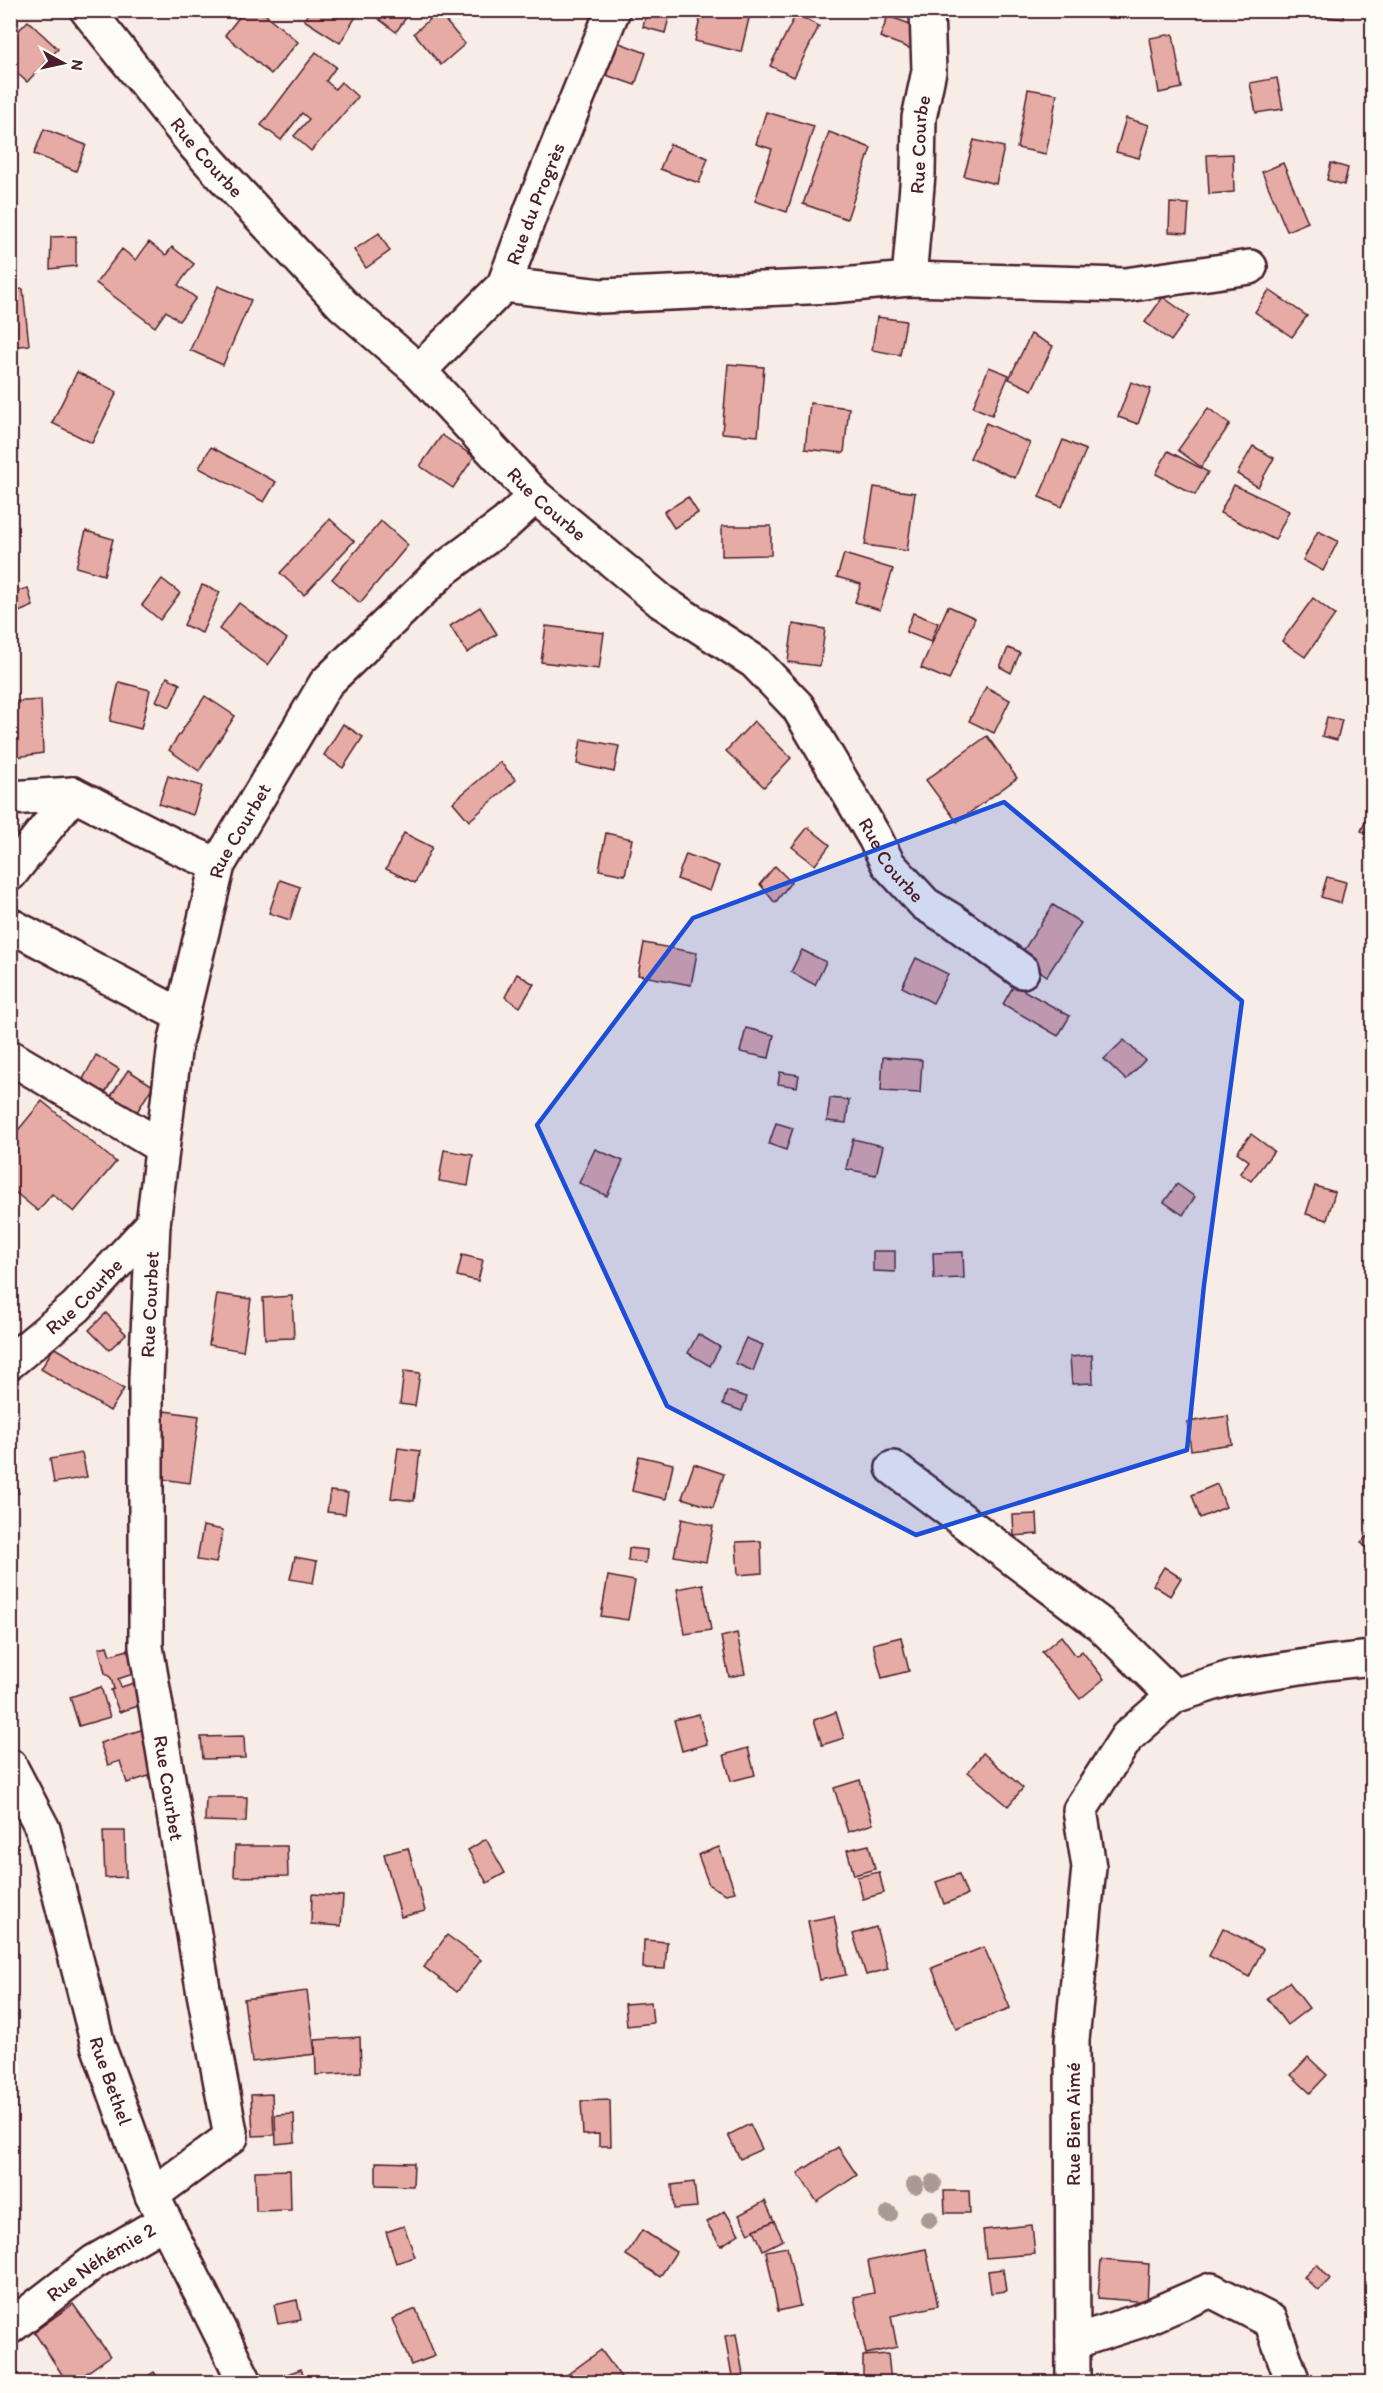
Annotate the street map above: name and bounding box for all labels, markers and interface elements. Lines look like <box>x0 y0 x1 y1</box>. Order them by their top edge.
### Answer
north arrow <box>33 33 93 93</box>
text: N <box>67 58 88 72</box>
street label: Rue Courbe <box>904 93 936 195</box>
street label: Rue Courbe <box>165 112 249 202</box>
street label: Rue du Progrès <box>500 139 570 268</box>
street label: Rue Courbe <box>502 462 591 546</box>
street label: Rue Courbet <box>203 779 276 881</box>
street label: Rue Courbe <box>854 813 930 908</box>
street label: Rue Courbet <box>135 1251 164 1358</box>
street label: Rue Courbe <box>40 1253 127 1340</box>
street label: Rue Courbet <box>149 1733 189 1843</box>
street label: Rue Bethel <box>84 2034 138 2129</box>
street label: Rue Bien Aimé <box>1061 2062 1085 2186</box>
street label: Rue Néhémie 2 <box>41 2217 160 2307</box>

